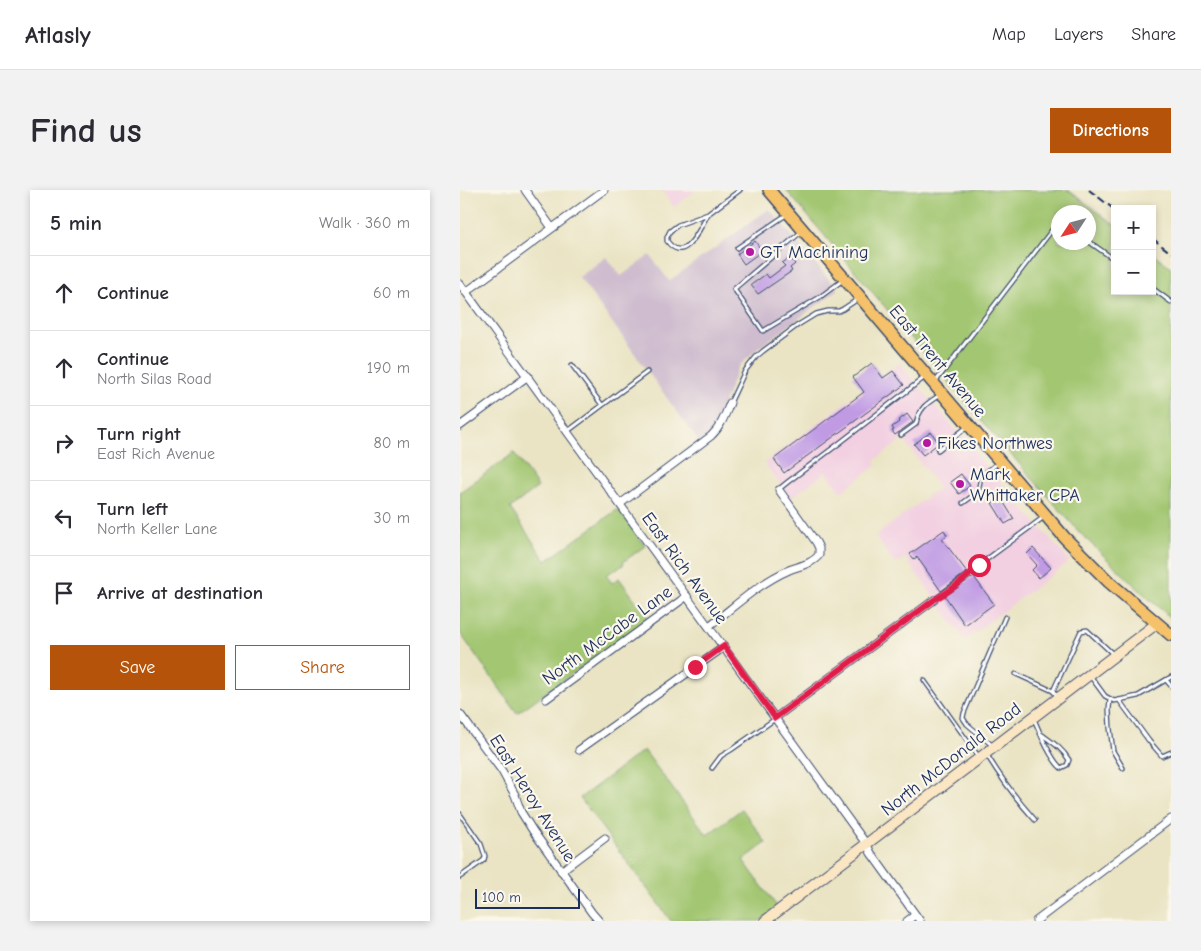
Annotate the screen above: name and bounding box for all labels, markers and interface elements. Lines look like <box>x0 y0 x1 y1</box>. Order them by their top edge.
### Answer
text: Atlasly <box>25 21 91 49</box>
text: Map <box>992 24 1026 45</box>
text: Layers <box>1054 24 1103 45</box>
text: Share <box>1131 24 1176 45</box>
button: Directions <box>1050 108 1171 153</box>
text: Find us <box>30 110 142 151</box>
north arrow <box>1051 205 1096 250</box>
map controls <box>1111 205 1156 295</box>
button: + <box>1111 205 1156 250</box>
text: 5 min <box>50 211 102 235</box>
text: Walk · 360 m <box>319 214 410 232</box>
place label: GT Machining <box>760 242 869 263</box>
marker: GT Machining <box>744 246 756 258</box>
button: − <box>1111 250 1156 295</box>
icon: ahead <box>50 279 78 307</box>
text: Continue <box>97 282 169 304</box>
text: 60 m <box>373 284 410 302</box>
street label: East Trent Avenue <box>885 301 991 422</box>
text: Continue <box>97 348 169 370</box>
icon: ahead <box>50 354 78 382</box>
text: 190 m <box>367 359 410 377</box>
text: North Silas Road <box>97 370 212 388</box>
text: Turn right <box>97 423 181 445</box>
icon: right <box>50 429 78 457</box>
place label: Fikes Northwes <box>937 433 1053 454</box>
text: 80 m <box>373 434 410 452</box>
marker: Fikes Northwes <box>921 437 933 449</box>
text: East Rich Avenue <box>97 445 215 463</box>
place label: Mark Whittaker CPA <box>970 464 1080 506</box>
marker: Mark Whittaker CPA <box>954 478 966 490</box>
text: Turn left <box>97 498 168 520</box>
icon: left <box>50 504 78 532</box>
street label: East Rich Avenue <box>637 508 732 628</box>
text: 30 m <box>374 509 410 527</box>
text: North Keller Lane <box>97 520 217 538</box>
route start <box>968 554 991 577</box>
icon: arrive <box>50 579 78 607</box>
street label: North McCabe Lane <box>538 581 676 689</box>
text: Arrive at destination <box>97 582 263 604</box>
button: Save <box>50 645 225 690</box>
button: Share <box>235 645 410 690</box>
route end <box>684 656 707 679</box>
street label: North McDonald Road <box>877 698 1025 820</box>
street label: East Heroy Avenue <box>485 731 580 866</box>
scale bar <box>475 886 580 909</box>
text: 100 m <box>482 889 521 906</box>

